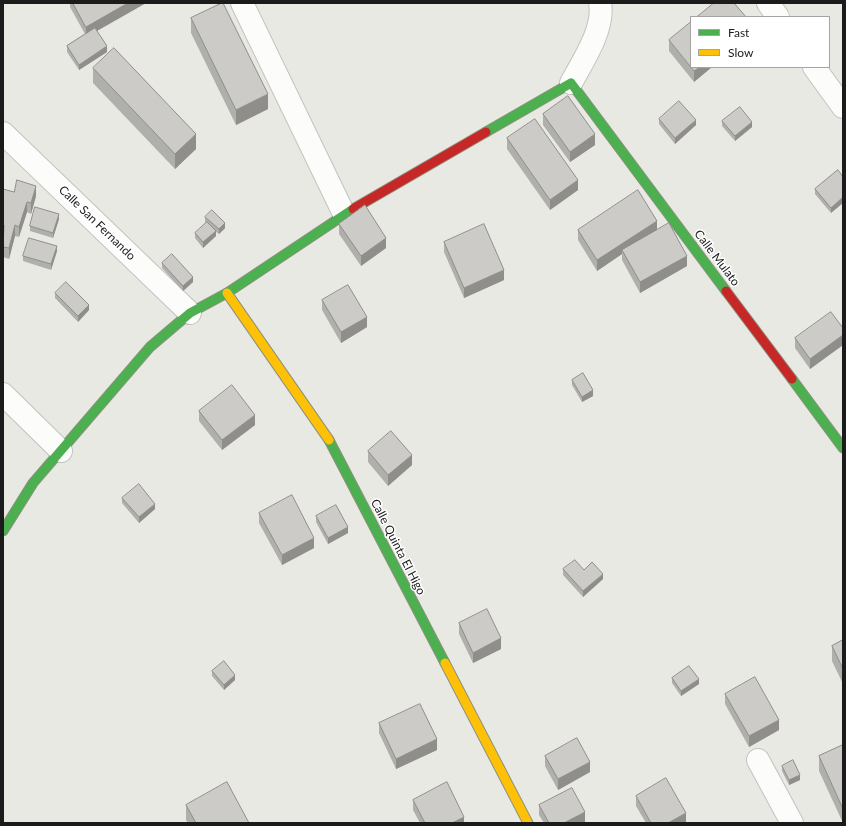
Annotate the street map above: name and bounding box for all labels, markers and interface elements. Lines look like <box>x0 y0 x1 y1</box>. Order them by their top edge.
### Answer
legend <box>690 16 830 68</box>
text: Fast <box>728 25 749 40</box>
text: Slow <box>728 45 753 60</box>
street label: Calle San Fernando <box>56 183 138 263</box>
street label: Calle Mulato <box>691 227 743 289</box>
street label: Calle Quinta El Higo <box>368 497 428 597</box>

